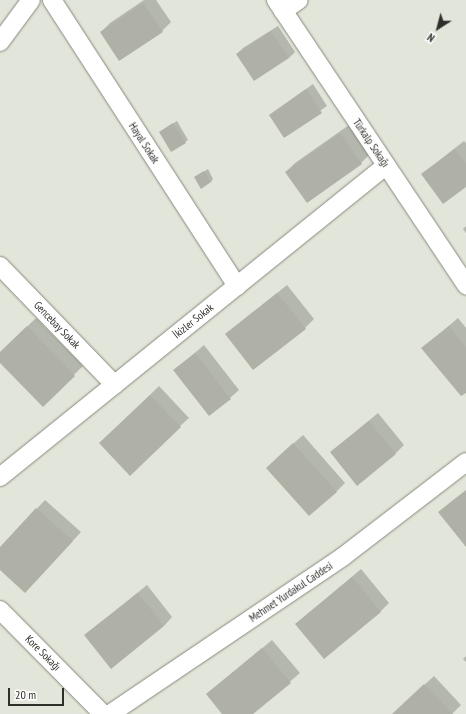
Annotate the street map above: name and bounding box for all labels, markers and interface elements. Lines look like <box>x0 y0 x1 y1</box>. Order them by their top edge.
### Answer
north arrow <box>418 8 458 48</box>
text: N <box>424 30 437 45</box>
street label: Türkalp Sokağı <box>350 116 392 170</box>
street label: Hayal Sokak <box>126 120 162 166</box>
street label: Gencebay Sokak <box>31 298 83 352</box>
street label: İkizler Sokak <box>170 301 216 341</box>
street label: Mehmet Yurdakul Caddesi <box>247 559 335 625</box>
street label: Kore Sokağı <box>22 632 64 674</box>
scale bar <box>10 680 66 706</box>
text: 20 m <box>15 687 36 702</box>

